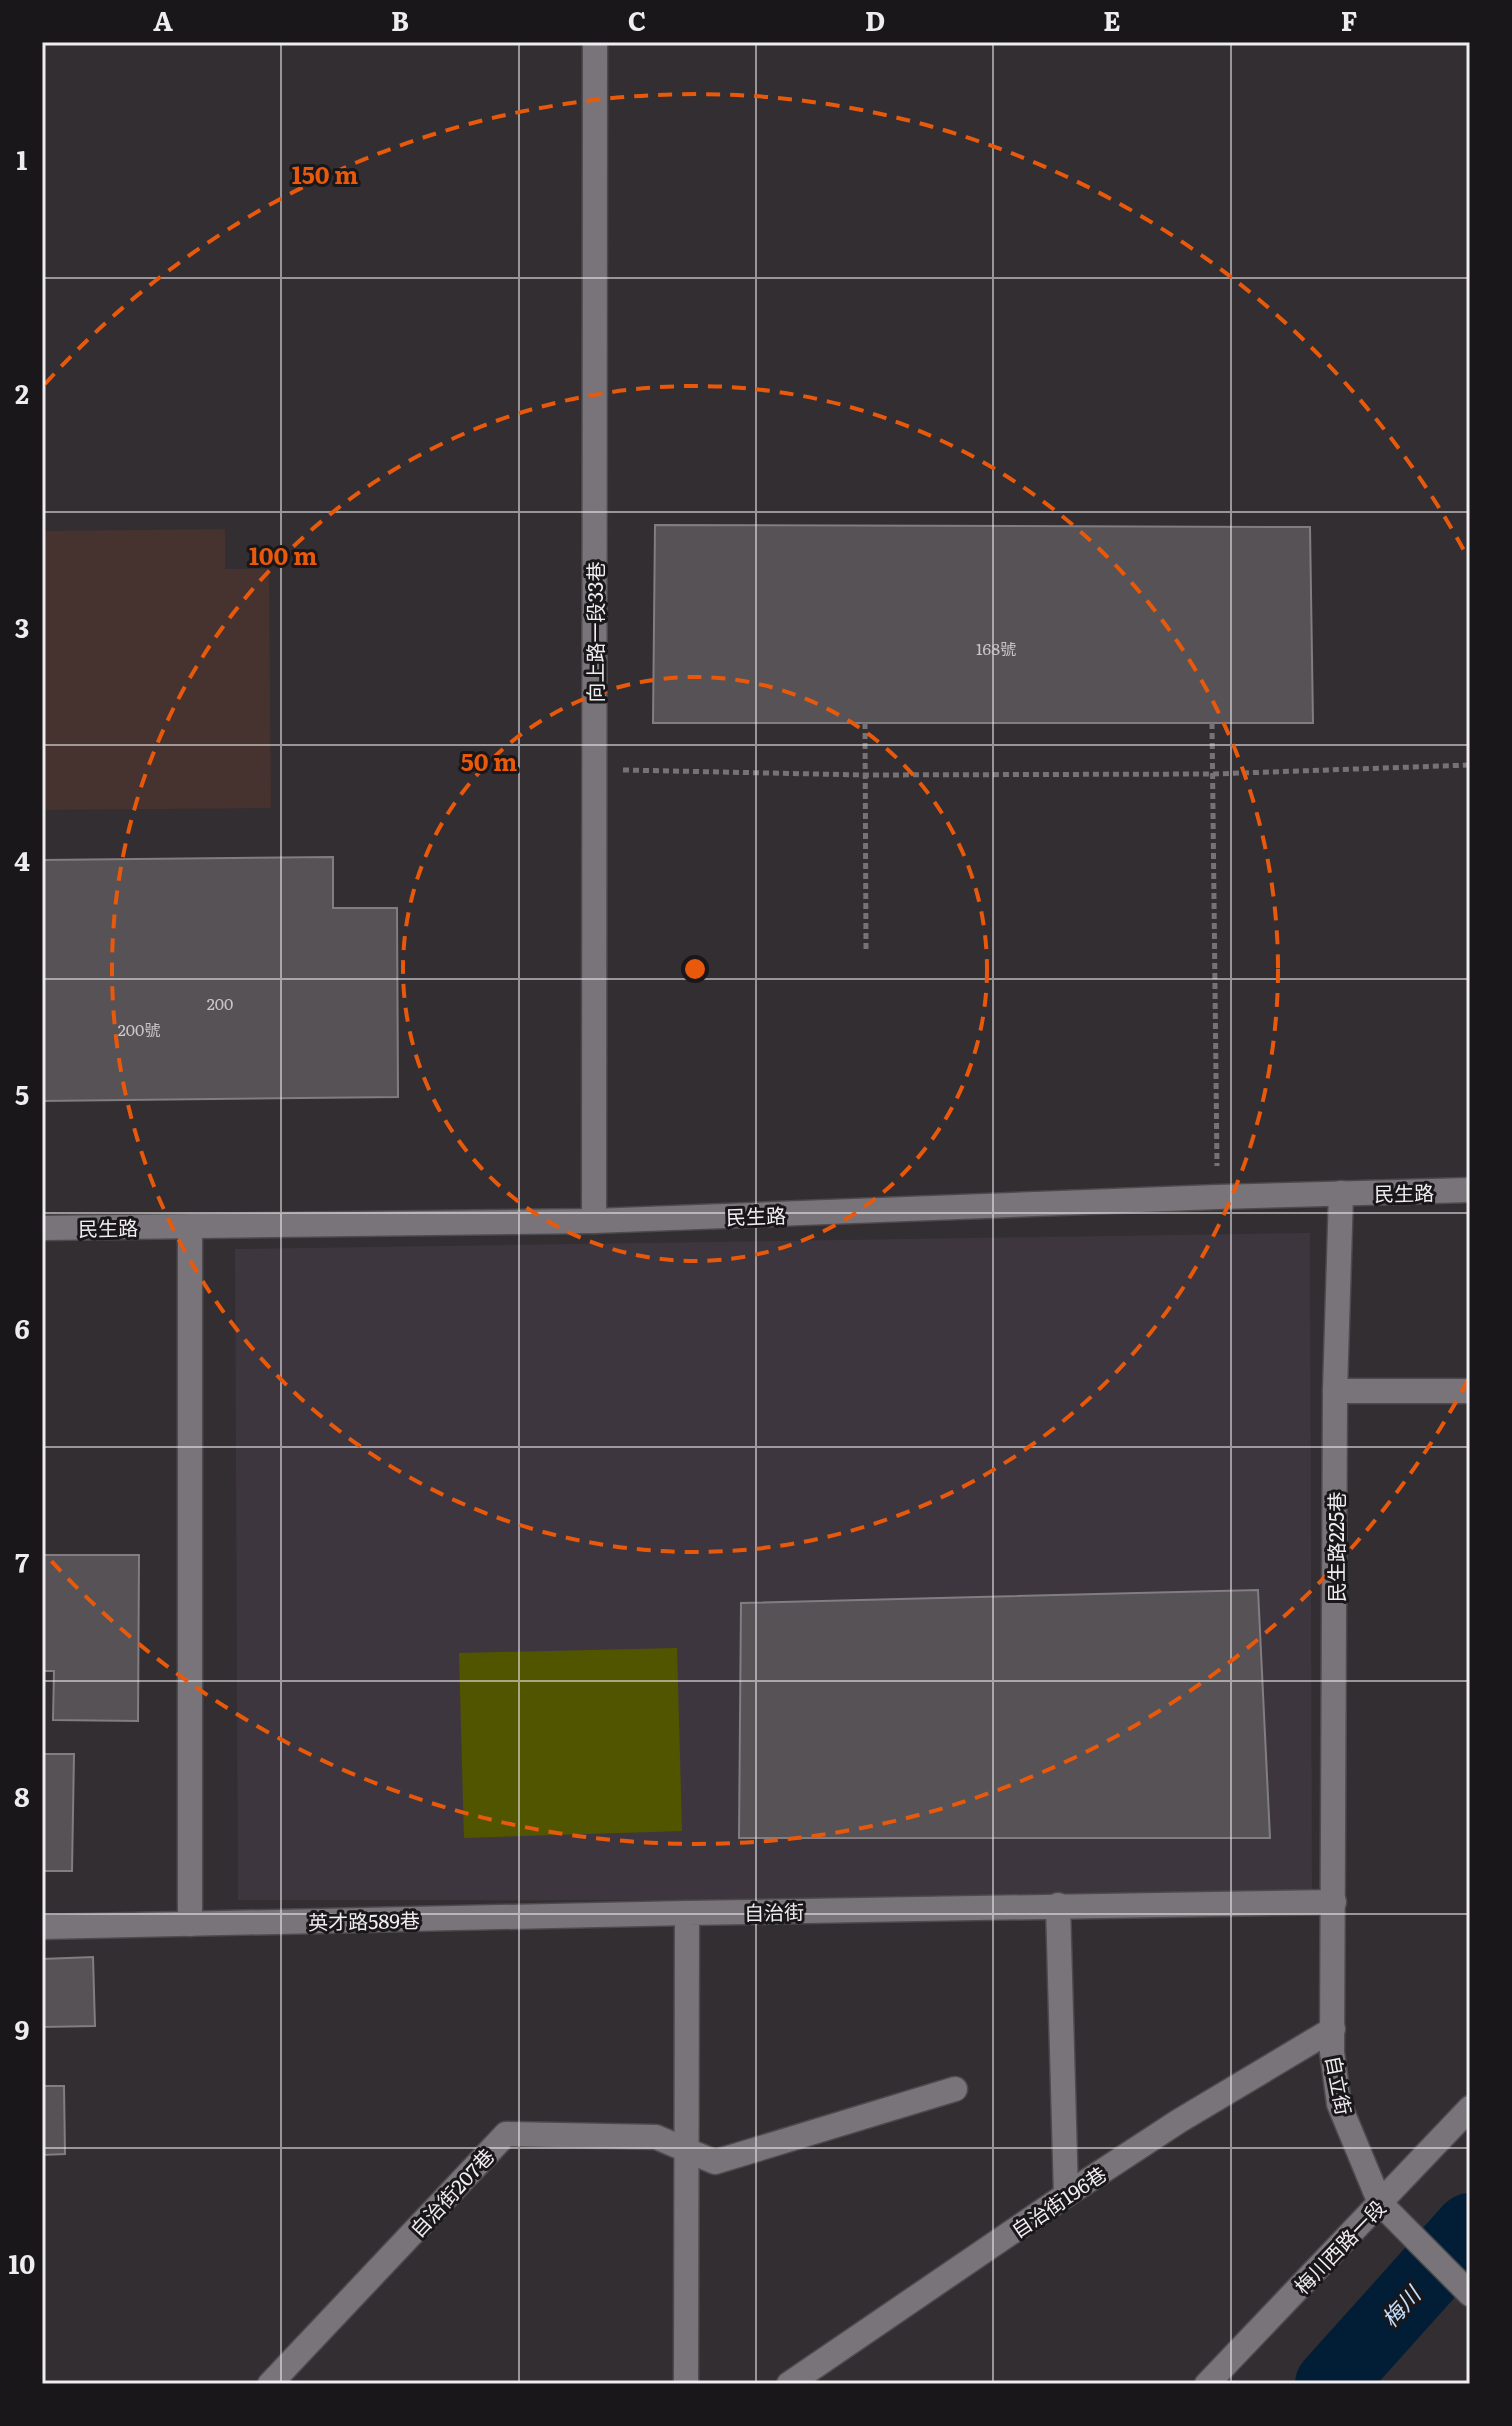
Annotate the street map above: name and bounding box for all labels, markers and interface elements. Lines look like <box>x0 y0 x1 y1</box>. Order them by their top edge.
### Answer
text: A <box>153 0 173 39</box>
text: B <box>391 0 409 39</box>
text: C <box>628 0 646 39</box>
text: D <box>865 0 885 39</box>
text: E <box>1103 0 1121 39</box>
text: F <box>1341 0 1357 39</box>
text: 1 <box>17 139 28 178</box>
text: 150 m <box>292 156 358 191</box>
text: 2 <box>15 373 29 412</box>
text: 100 m <box>249 537 317 572</box>
street label: 向上路一段33巷 <box>579 561 609 703</box>
text: 3 <box>15 607 29 646</box>
house number: 168號 <box>976 636 1016 660</box>
text: 50 m <box>461 743 517 778</box>
text: 4 <box>14 840 30 879</box>
centre of rings <box>681 955 709 983</box>
house number: 200 <box>207 991 233 1015</box>
house number: 200號 <box>118 1017 160 1041</box>
text: 5 <box>15 1074 29 1113</box>
street label: 民生路 <box>1374 1176 1434 1208</box>
street label: 民生路 <box>725 1199 787 1231</box>
street label: 民生路 <box>78 1211 138 1243</box>
text: 6 <box>14 1308 30 1347</box>
street label: 民生路225巷 <box>1320 1492 1350 1602</box>
text: 7 <box>15 1542 29 1581</box>
text: 8 <box>14 1776 30 1815</box>
street label: 自治街 <box>744 1895 804 1927</box>
street label: 英才路589巷 <box>308 1904 420 1936</box>
text: 9 <box>15 2009 30 2048</box>
street label: 自立街 <box>1320 2053 1360 2117</box>
street label: 自治街207巷 <box>402 2141 500 2243</box>
street label: 自治街196巷 <box>1004 2158 1112 2244</box>
street label: 梅川西路一段 <box>1287 2192 1391 2300</box>
text: 10 <box>9 2243 35 2282</box>
water label: 梅川 <box>1373 2277 1428 2333</box>

